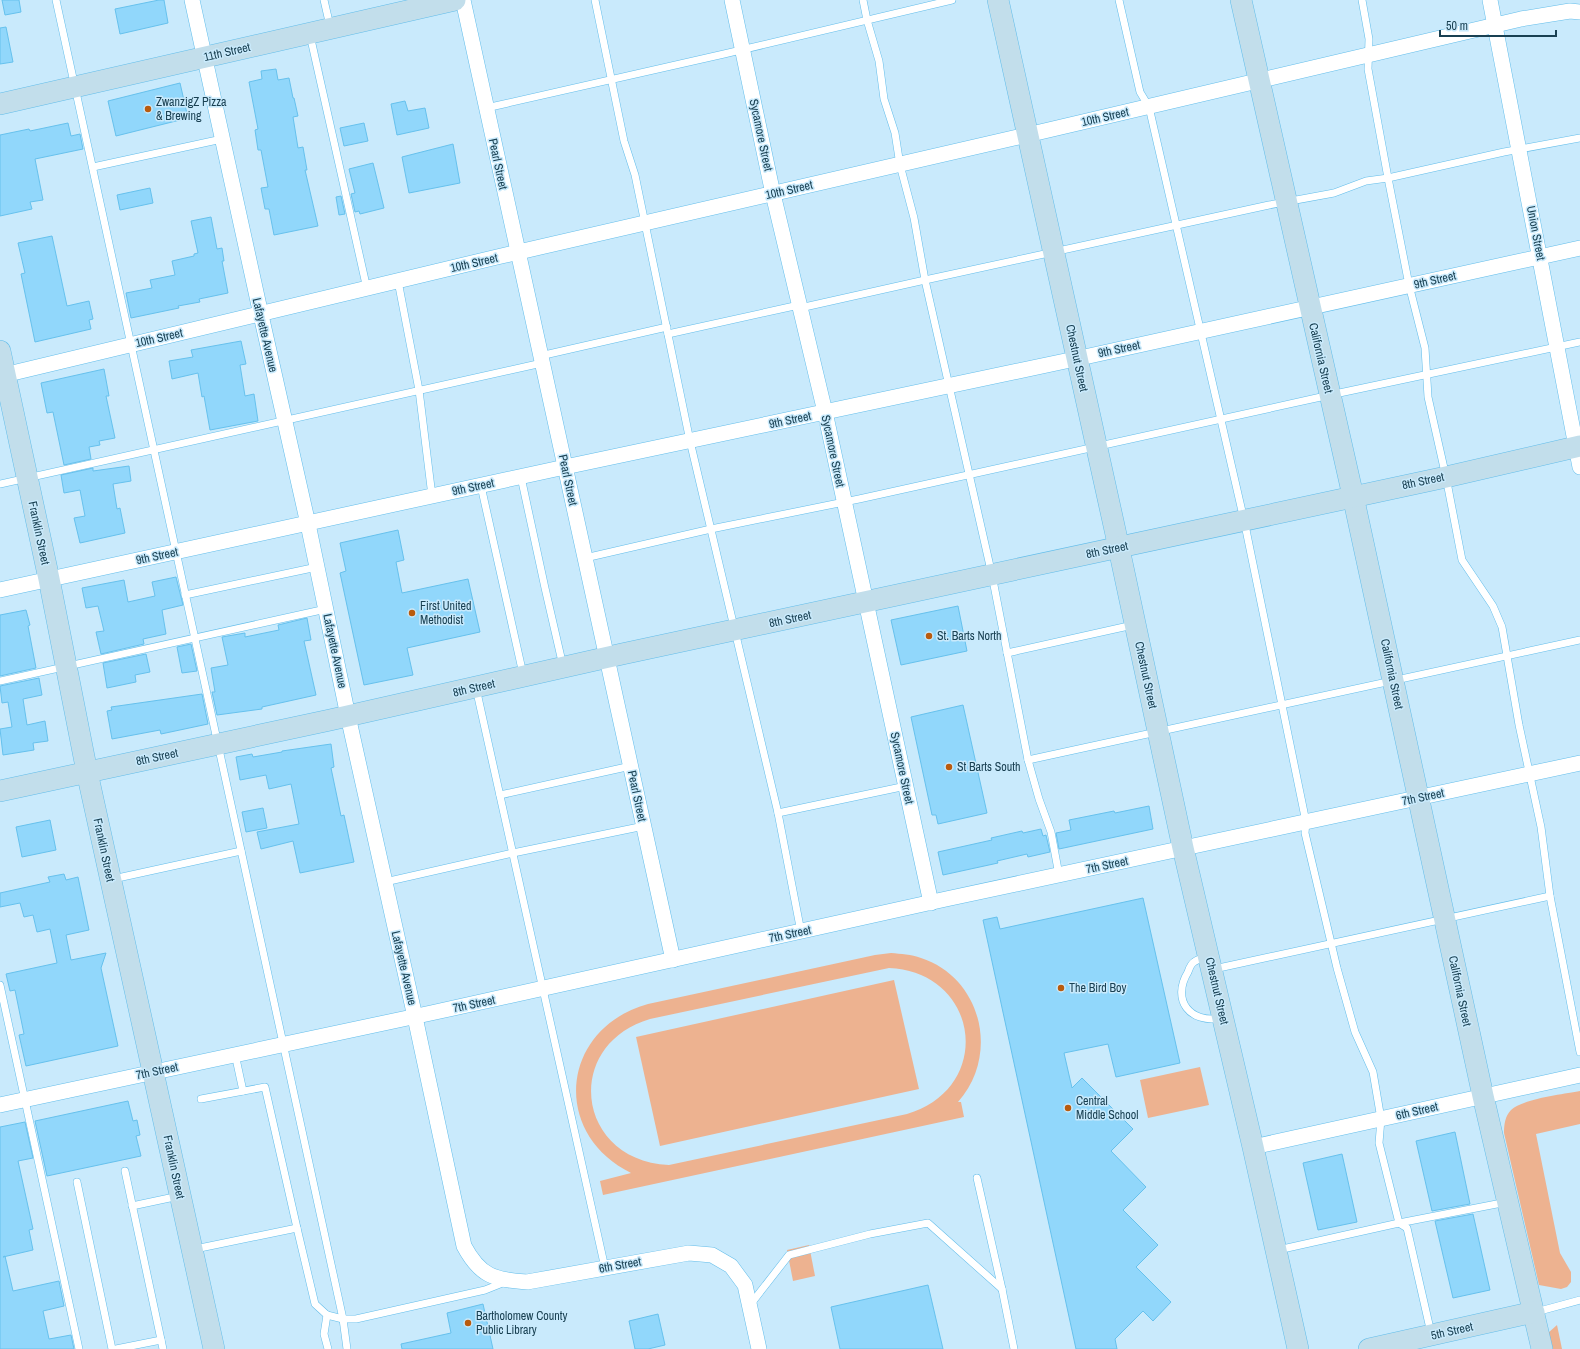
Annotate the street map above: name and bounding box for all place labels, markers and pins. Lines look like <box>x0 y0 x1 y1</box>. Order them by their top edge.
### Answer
place label: ZwanzigZ Pizza & Brewing <box>156 94 227 124</box>
marker: ZwanzigZ Pizza & Brewing <box>143 104 153 114</box>
place label: First United Methodist <box>420 598 471 628</box>
marker: First United Methodist <box>407 608 417 618</box>
place label: St. Barts North <box>937 628 1002 644</box>
marker: St. Barts North <box>924 631 934 641</box>
place label: St Barts South <box>957 759 1020 775</box>
marker: St Barts South <box>944 762 954 772</box>
place label: The Bird Boy <box>1069 980 1127 996</box>
marker: The Bird Boy <box>1056 983 1066 993</box>
place label: Central Middle School <box>1076 1093 1138 1123</box>
marker: Central Middle School <box>1063 1103 1073 1113</box>
place label: Bartholomew County Public Library <box>476 1308 567 1338</box>
marker: Bartholomew County Public Library <box>463 1318 473 1328</box>

